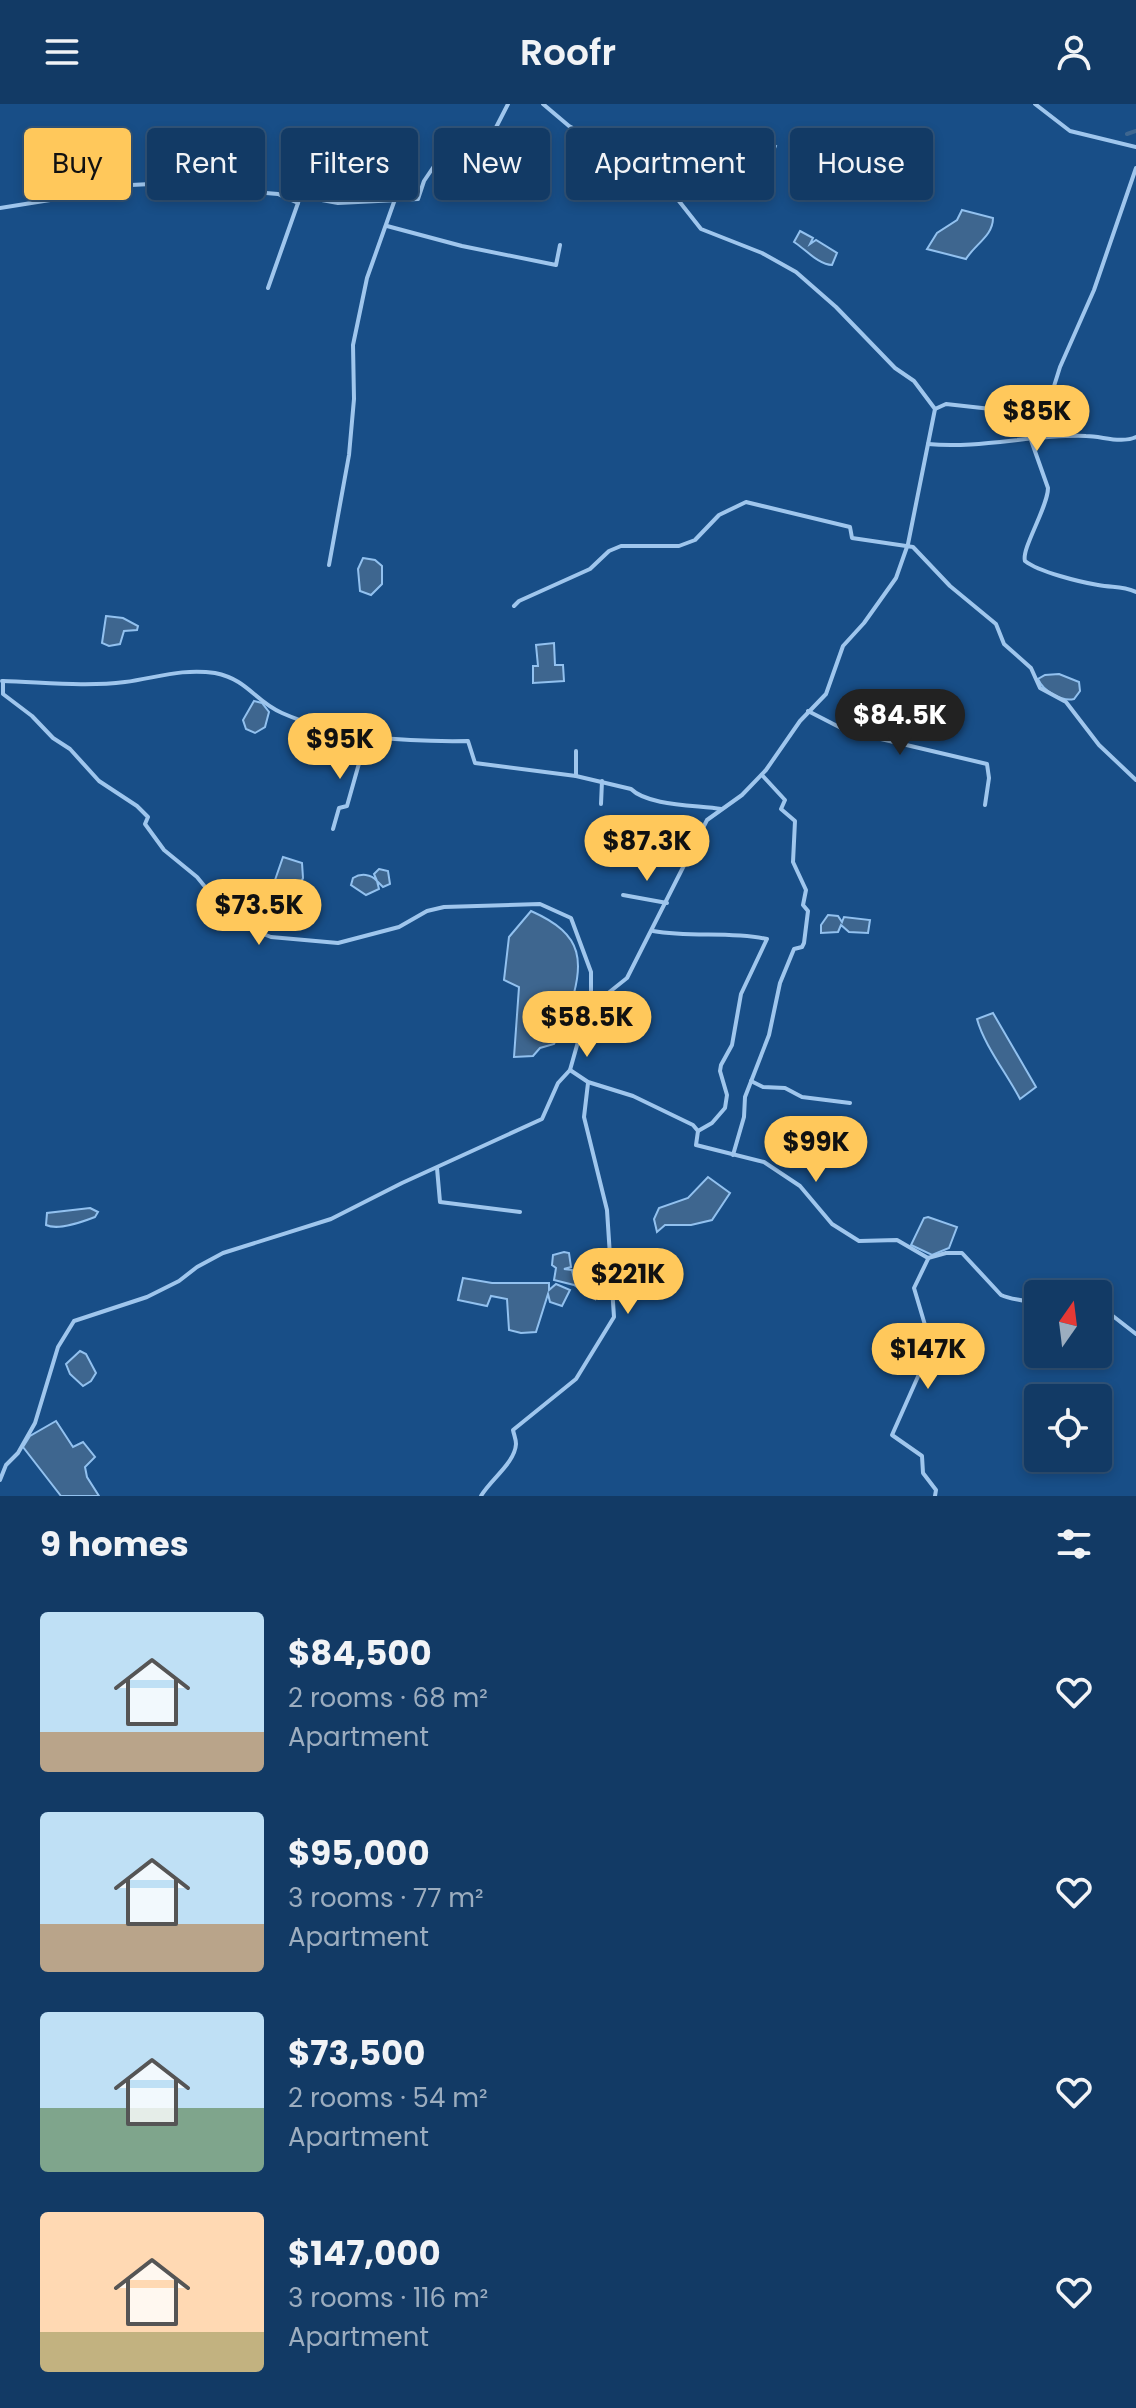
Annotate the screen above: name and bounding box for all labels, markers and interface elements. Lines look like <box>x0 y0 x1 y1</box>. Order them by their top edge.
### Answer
text: Roofr <box>520 27 616 78</box>
icon: menu <box>40 30 84 74</box>
icon: person <box>1052 30 1096 74</box>
chip: Buy <box>24 128 131 200</box>
chip: Rent <box>147 128 265 200</box>
chip: Filters <box>281 128 418 200</box>
chip: New <box>434 128 550 200</box>
chip: Apartment <box>566 128 774 200</box>
chip: House <box>790 128 933 200</box>
pin: $85K <box>990 385 1084 453</box>
text: $85K <box>1003 393 1071 429</box>
pin: $84.5K <box>835 689 965 757</box>
text: $84.5K <box>853 697 947 733</box>
pin: $95K <box>293 713 387 781</box>
text: $95K <box>306 721 374 757</box>
pin: $87.3K <box>582 815 712 883</box>
text: $87.3K <box>602 823 692 859</box>
pin: $73.5K <box>194 879 324 947</box>
text: $73.5K <box>214 887 304 923</box>
pin: $58.5K <box>522 991 652 1059</box>
text: $58.5K <box>540 999 634 1035</box>
pin: $99K <box>769 1116 863 1184</box>
text: $99K <box>782 1124 850 1160</box>
pin: $221K <box>572 1248 684 1316</box>
text: $221K <box>591 1256 665 1292</box>
north arrow <box>1024 1280 1112 1368</box>
map controls <box>1024 1280 1112 1472</box>
pin: $147K <box>872 1323 984 1391</box>
text: $147K <box>890 1331 966 1367</box>
button: locate <box>1024 1384 1112 1472</box>
text: 9 homes <box>40 1520 189 1568</box>
icon: filters <box>1052 1522 1096 1566</box>
text: $84,500 <box>288 1629 432 1677</box>
icon: home <box>104 1644 200 1740</box>
icon: heart <box>1052 1670 1096 1714</box>
text: 2 rooms · 68 m² <box>288 1680 488 1716</box>
text: Apartment <box>288 1719 429 1755</box>
text: $95,000 <box>288 1829 430 1877</box>
icon: home <box>104 1844 200 1940</box>
icon: heart <box>1052 1870 1096 1914</box>
text: 3 rooms · 77 m² <box>288 1880 484 1916</box>
text: Apartment <box>288 1919 429 1955</box>
text: $73,500 <box>288 2029 425 2077</box>
icon: home <box>104 2044 200 2140</box>
icon: heart <box>1052 2070 1096 2114</box>
text: 2 rooms · 54 m² <box>288 2080 488 2116</box>
text: Apartment <box>288 2119 429 2155</box>
text: $147,000 <box>288 2229 441 2277</box>
icon: home <box>104 2244 200 2340</box>
icon: heart <box>1052 2270 1096 2314</box>
text: 3 rooms · 116 m² <box>288 2280 488 2316</box>
text: Apartment <box>288 2319 429 2355</box>

